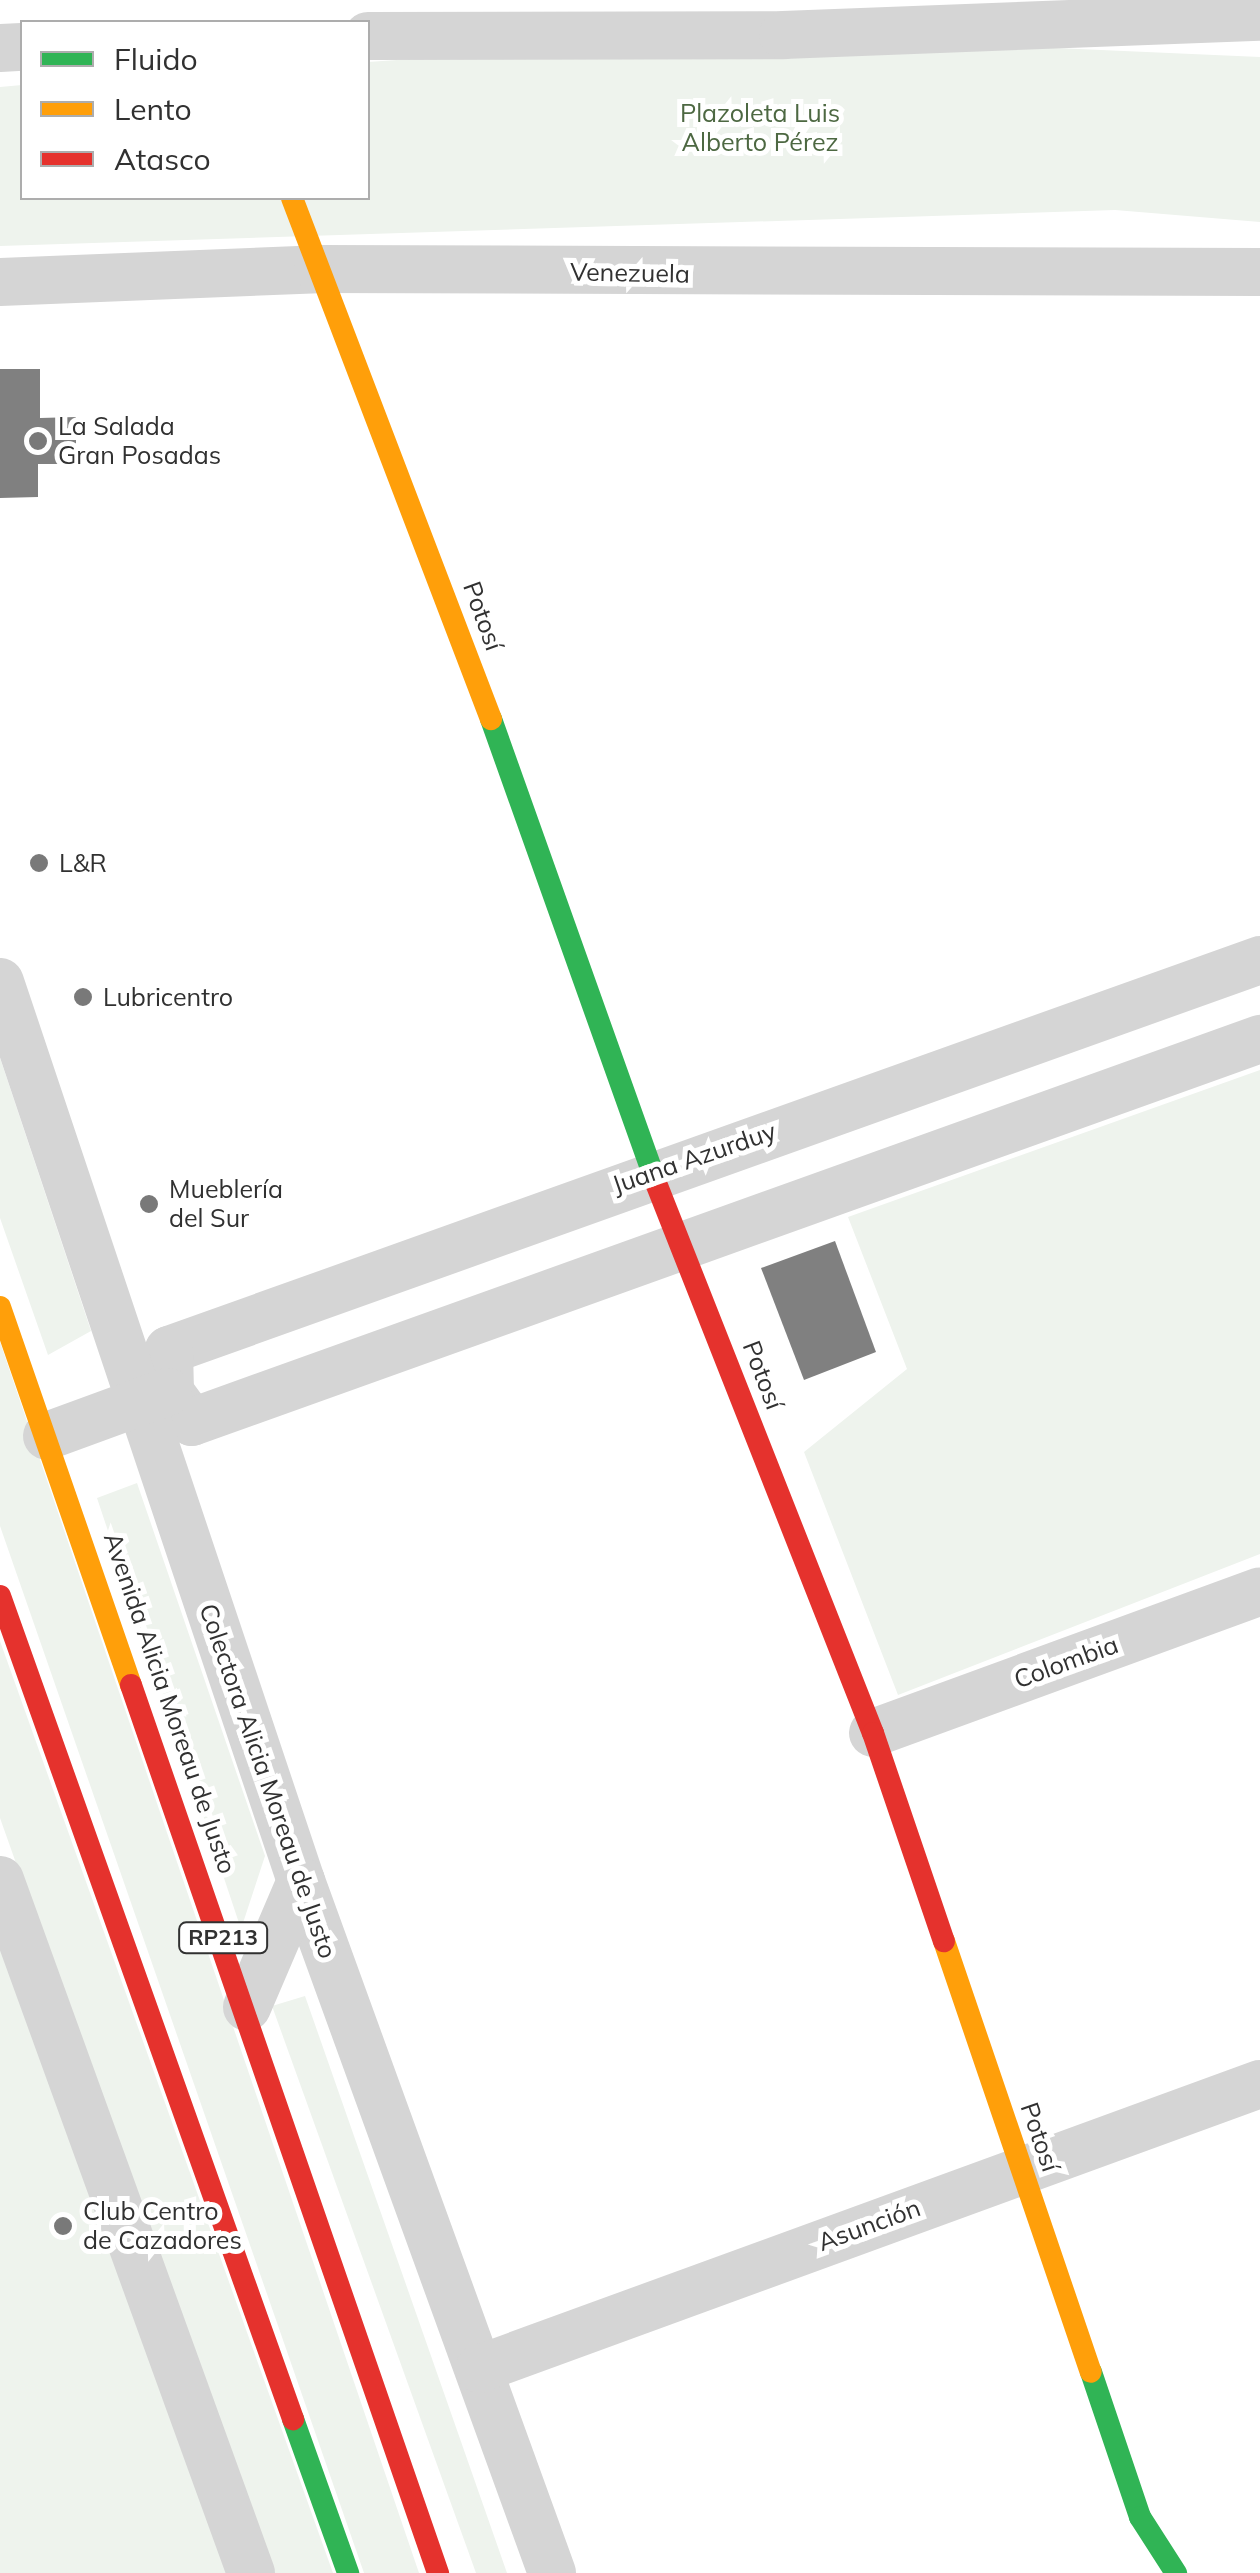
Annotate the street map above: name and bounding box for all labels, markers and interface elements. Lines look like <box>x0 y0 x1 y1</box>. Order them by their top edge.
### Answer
legend <box>20 20 370 200</box>
text: Fluido <box>114 40 198 78</box>
text: Lento <box>114 90 192 128</box>
park label: Plazoleta Luis Alberto Pérez <box>680 99 840 158</box>
text: Atasco <box>114 140 211 178</box>
street label: Venezuela <box>570 257 690 289</box>
place label: La Salada Gran Posadas <box>58 412 221 471</box>
marker: La Salada Gran Posadas <box>27 430 49 452</box>
street label: Potosí <box>457 577 509 655</box>
place label: L&R <box>59 848 107 878</box>
marker: L&R <box>28 852 50 874</box>
place label: Lubricentro <box>103 982 233 1012</box>
marker: Lubricentro <box>72 986 94 1008</box>
street label: Juana Azurduy <box>608 1116 780 1200</box>
place label: Mueblería del Sur <box>169 1175 283 1234</box>
marker: Mueblería del Sur <box>138 1193 160 1215</box>
street label: Potosí <box>736 1336 790 1414</box>
street label: Avenida Alicia Moreau de Justo <box>97 1528 243 1878</box>
street label: Colectora Alicia Moreau de Justo <box>193 1600 343 1962</box>
street label: Colombia <box>1010 1629 1122 1695</box>
road number: RP213 <box>178 1921 268 1955</box>
street label: Potosí <box>1014 2098 1066 2176</box>
street label: Asunción <box>814 2193 924 2257</box>
place label: Club Centro de Cazadores <box>83 2197 242 2256</box>
marker: Club Centro de Cazadores <box>52 2215 74 2237</box>

